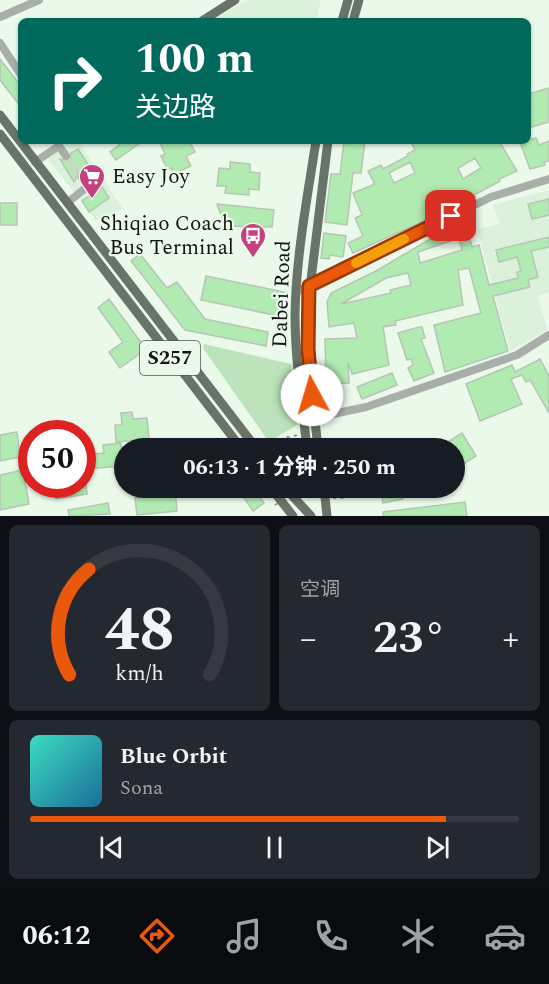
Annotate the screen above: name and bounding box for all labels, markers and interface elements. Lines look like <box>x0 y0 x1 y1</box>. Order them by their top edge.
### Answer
text: 100 m <box>135 28 254 91</box>
icon: right <box>36 42 114 120</box>
text: 关边路 <box>135 87 216 129</box>
place label: Easy Joy <box>112 161 190 193</box>
supermarket icon: Easy Joy <box>77 162 107 200</box>
pin <box>425 190 476 241</box>
icon: arrive <box>434 199 467 232</box>
place label: Shiqiao Coach Bus Terminal <box>100 208 234 264</box>
bus stop icon: Shiqiao Coach Bus Terminal <box>238 221 268 259</box>
street label: Dabei Road <box>264 240 300 348</box>
road number: S257 <box>140 341 200 375</box>
position arrow <box>280 363 344 427</box>
speed limit sign: 50 <box>18 420 96 498</box>
text: 06:13 · 1 分钟 · 250 m <box>183 451 396 484</box>
text: 空调 <box>300 575 340 605</box>
text: 48 <box>104 583 175 678</box>
text: 23° <box>373 604 446 673</box>
text: − <box>300 614 317 664</box>
text: + <box>503 614 519 664</box>
text: km/h <box>115 657 164 690</box>
text: Blue Orbit <box>120 740 227 773</box>
text: Sona <box>120 773 163 803</box>
icon: previous <box>95 831 128 864</box>
icon: pause <box>258 831 291 864</box>
icon: next <box>421 831 454 864</box>
text: 06:12 <box>23 915 90 957</box>
icon: directions <box>136 915 178 957</box>
icon: music <box>223 915 265 957</box>
icon: phone <box>310 915 352 957</box>
icon: climate <box>397 915 439 957</box>
icon: car <box>484 915 526 957</box>

